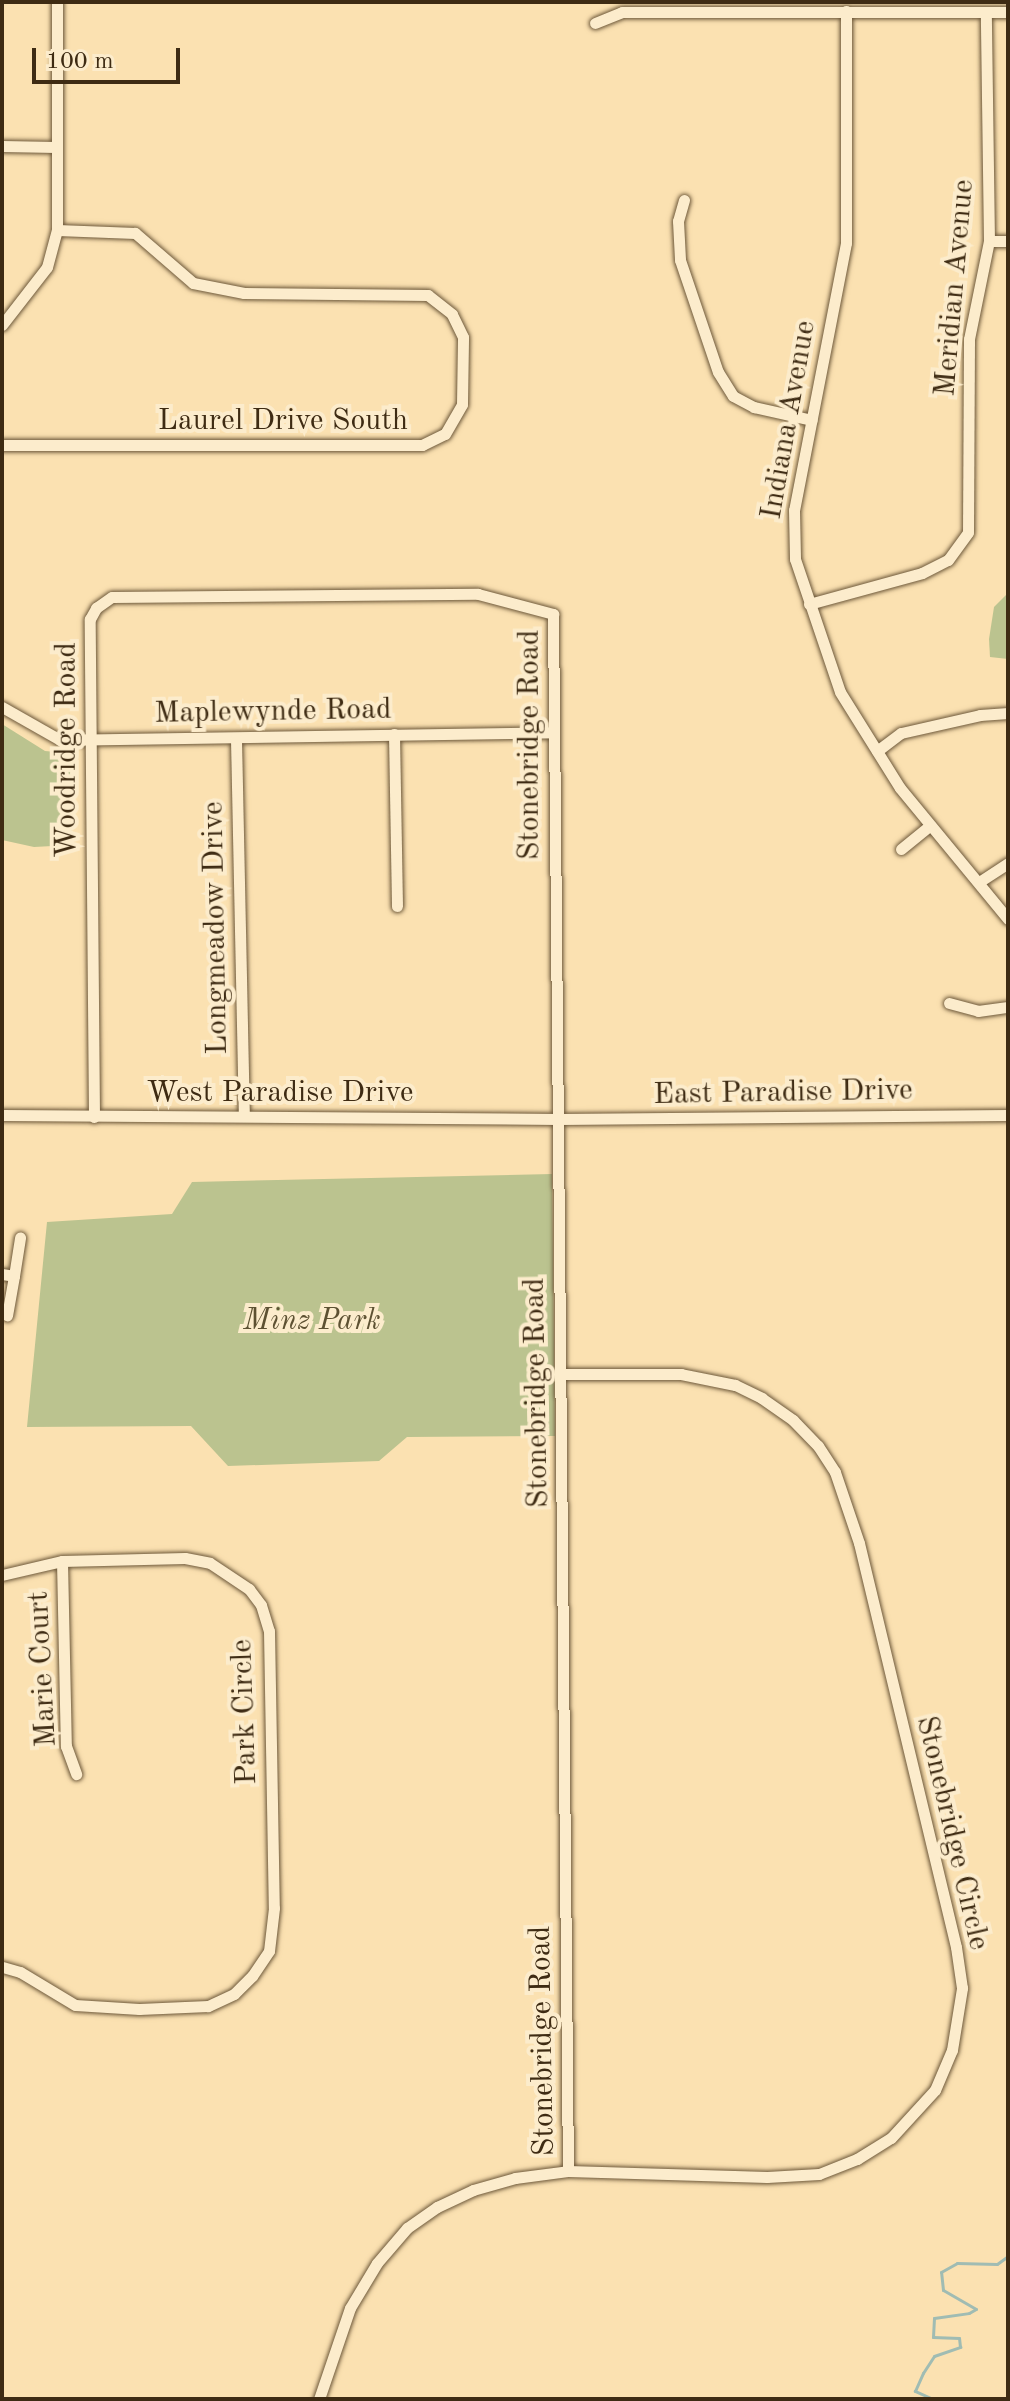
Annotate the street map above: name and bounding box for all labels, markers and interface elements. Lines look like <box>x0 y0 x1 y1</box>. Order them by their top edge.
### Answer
scale bar <box>36 32 184 82</box>
text: 100 m <box>46 50 114 74</box>
street label: Meridian Avenue <box>928 178 982 398</box>
street label: Indiana Avenue <box>754 318 824 522</box>
street label: Laurel Drive South <box>158 403 408 439</box>
street label: Stonebridge Road <box>512 630 548 860</box>
street label: Woodridge Road <box>49 642 85 858</box>
street label: Maplewynde Road <box>154 692 392 732</box>
street label: Longmeadow Drive <box>196 801 236 1055</box>
street label: East Paradise Drive <box>653 1073 913 1113</box>
street label: West Paradise Drive <box>147 1075 413 1111</box>
street label: Stonebridge Road <box>517 1277 557 1509</box>
park label: Minz Park <box>243 1303 381 1339</box>
street label: Marie Court <box>21 1590 65 1748</box>
street label: Park Circle <box>224 1639 266 1785</box>
street label: Stonebridge Circle <box>908 1712 996 1954</box>
street label: Stonebridge Road <box>523 1925 563 2157</box>

